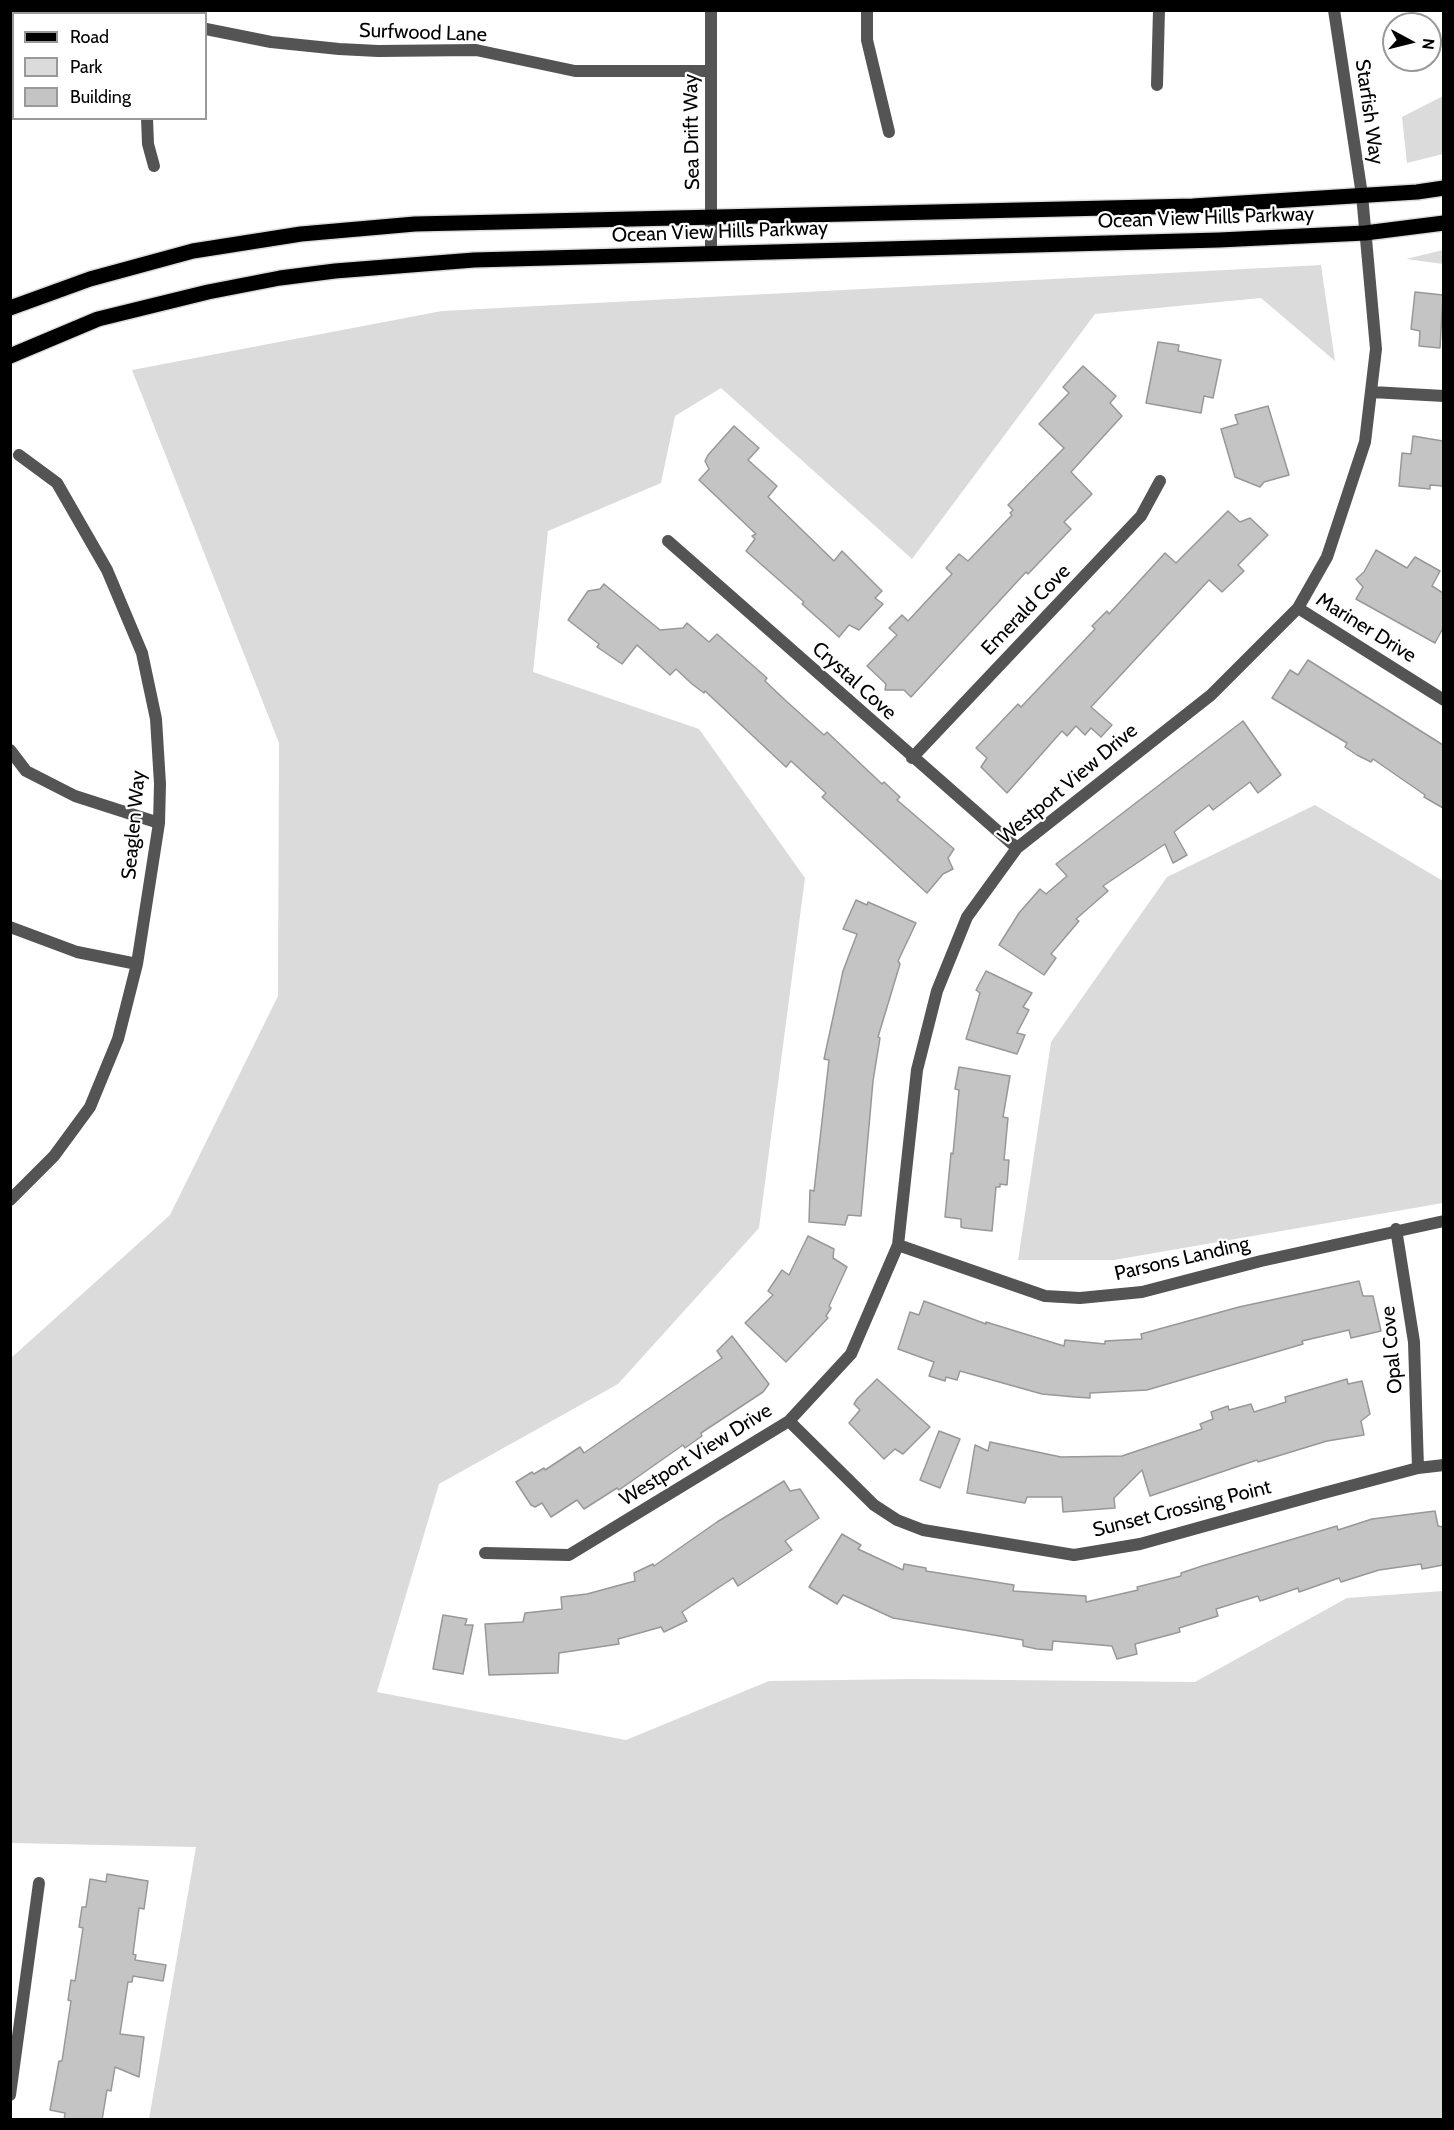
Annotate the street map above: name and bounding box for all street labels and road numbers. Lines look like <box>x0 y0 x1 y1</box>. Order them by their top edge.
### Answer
street label: Surfwood Lane <box>359 19 487 47</box>
street label: Starfish Way <box>1350 58 1388 166</box>
street label: Sea Drift Way <box>679 74 705 190</box>
street label: Ocean View Hills Parkway <box>1097 202 1315 234</box>
street label: Ocean View Hills Parkway <box>611 216 829 248</box>
street label: Emerald Cove <box>977 559 1075 661</box>
street label: Mariner Drive <box>1312 588 1420 668</box>
street label: Crystal Cove <box>807 637 901 725</box>
street label: Westport View Drive <box>993 719 1143 849</box>
street label: Seaglen Way <box>117 769 151 881</box>
street label: Parsons Landing <box>1112 1232 1252 1286</box>
street label: Opal Cove <box>1376 1305 1408 1395</box>
street label: Westport View Drive <box>616 1399 776 1511</box>
street label: Sunset Crossing Point <box>1090 1475 1274 1543</box>

